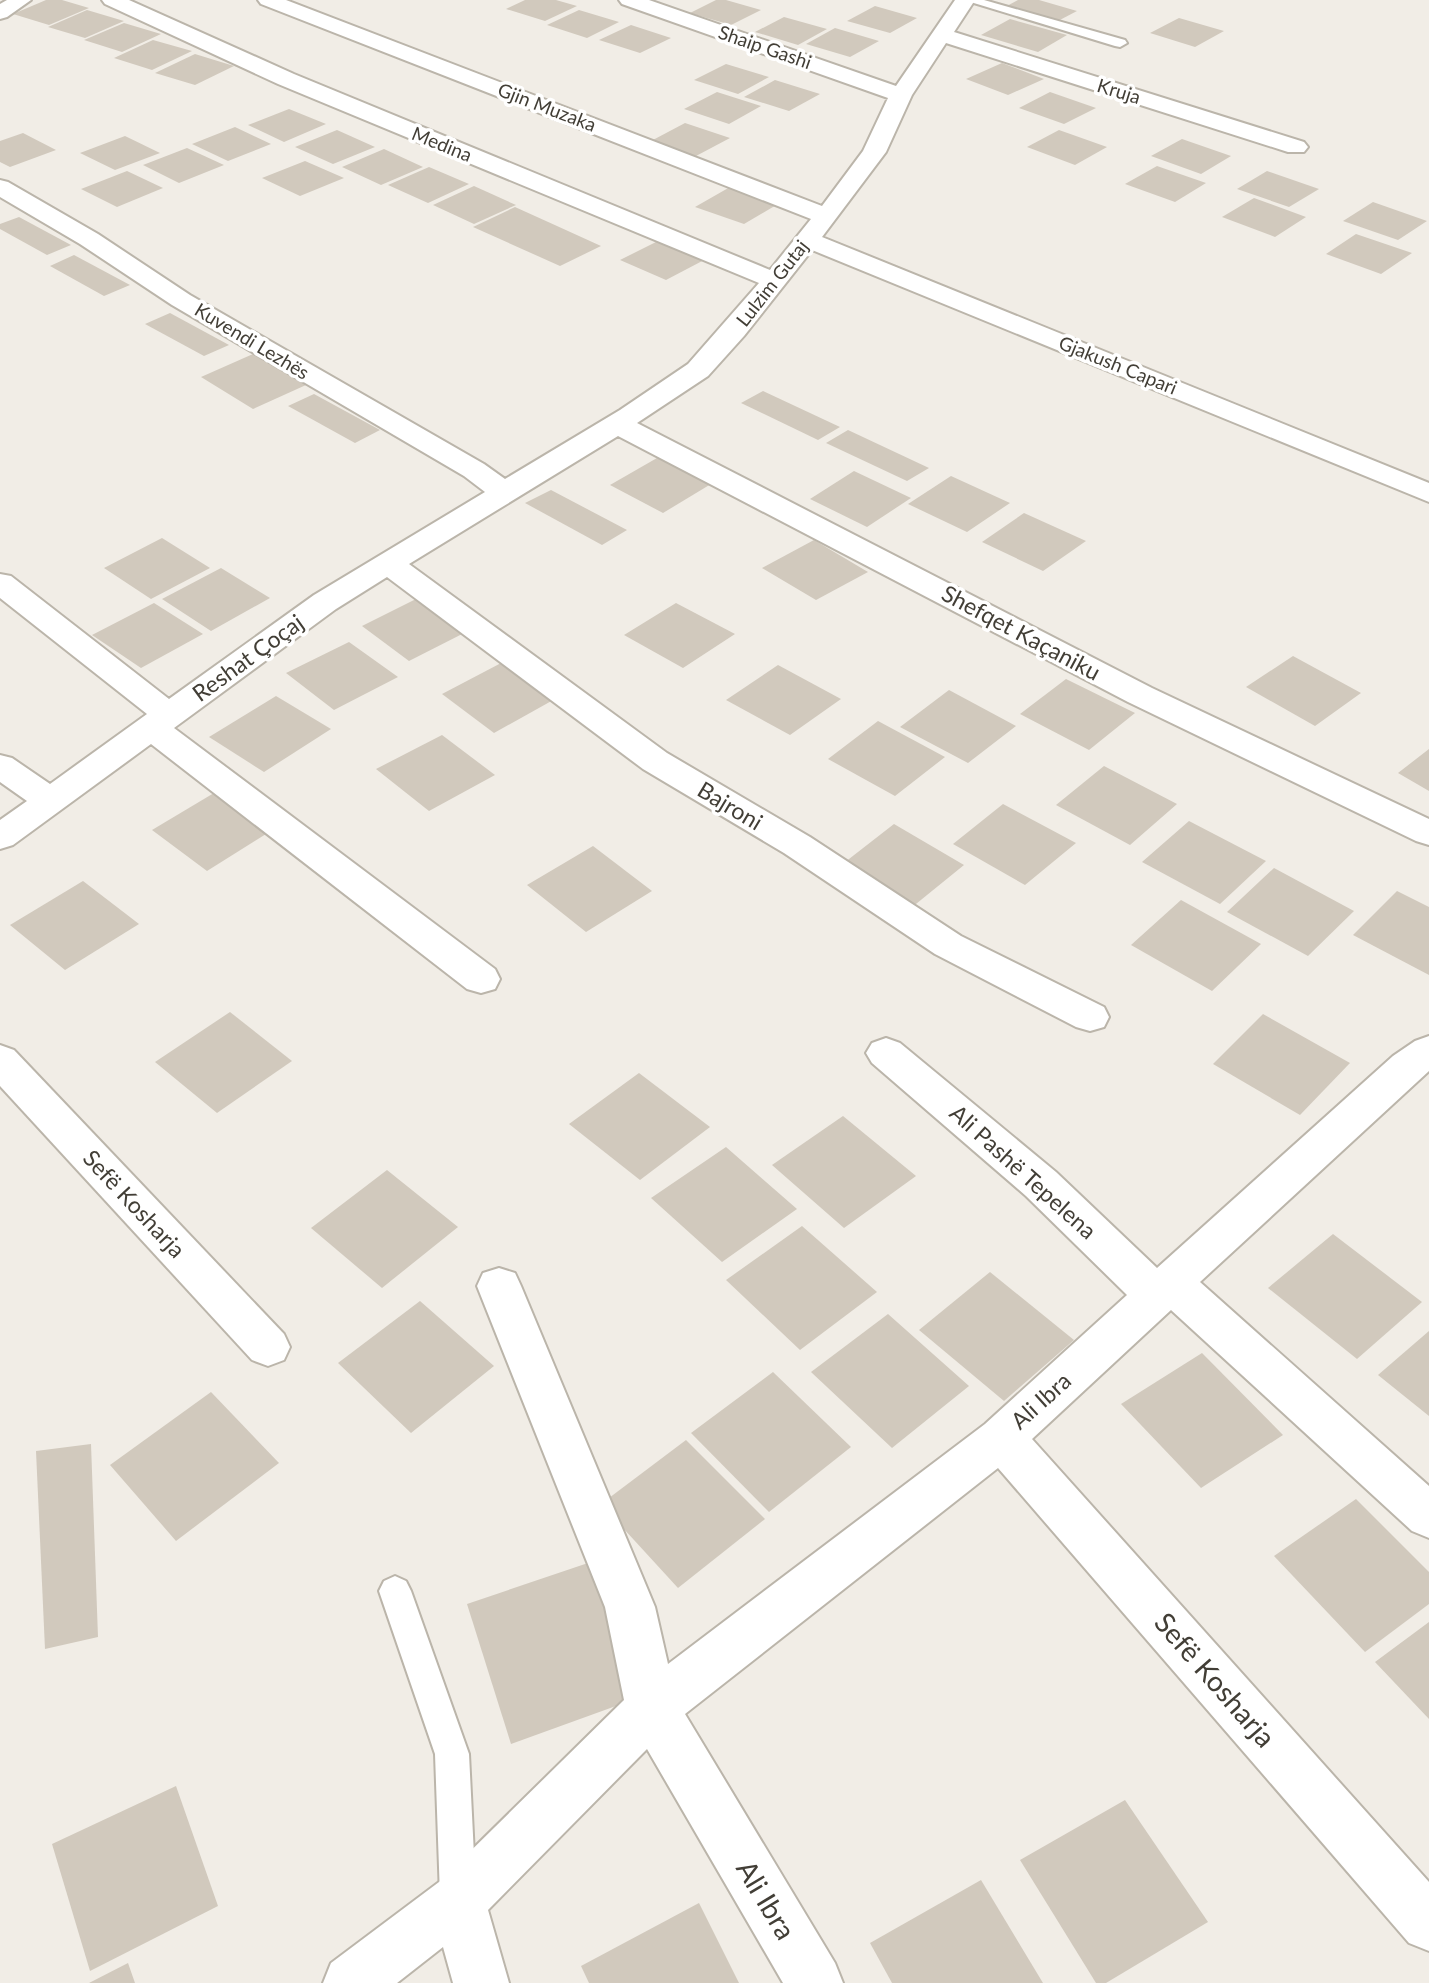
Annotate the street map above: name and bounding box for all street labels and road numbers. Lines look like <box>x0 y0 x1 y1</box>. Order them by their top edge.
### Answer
street label: Shaip Gashi <box>716 20 815 73</box>
street label: Kruja <box>1095 73 1144 108</box>
street label: Gjin Muzaka <box>495 77 600 136</box>
street label: Medina <box>409 121 476 166</box>
street label: Lulzim Gutaj <box>731 235 812 330</box>
street label: Kuvendi Lezhës <box>191 297 314 384</box>
street label: Gjakush Capari <box>1056 330 1181 399</box>
street label: Shefqet Kaçaniku <box>937 578 1106 686</box>
street label: Reshat Çoçaj <box>187 608 308 707</box>
street label: Bajroni <box>693 775 768 835</box>
street label: Ali Pashë Tepelena <box>945 1098 1103 1244</box>
street label: Sefë Kosharja <box>78 1144 192 1263</box>
street label: Ali Ibra <box>1005 1366 1076 1434</box>
street label: Sefë Kosharja <box>1148 1605 1283 1753</box>
street label: Ali Ibra <box>730 1854 804 1945</box>

